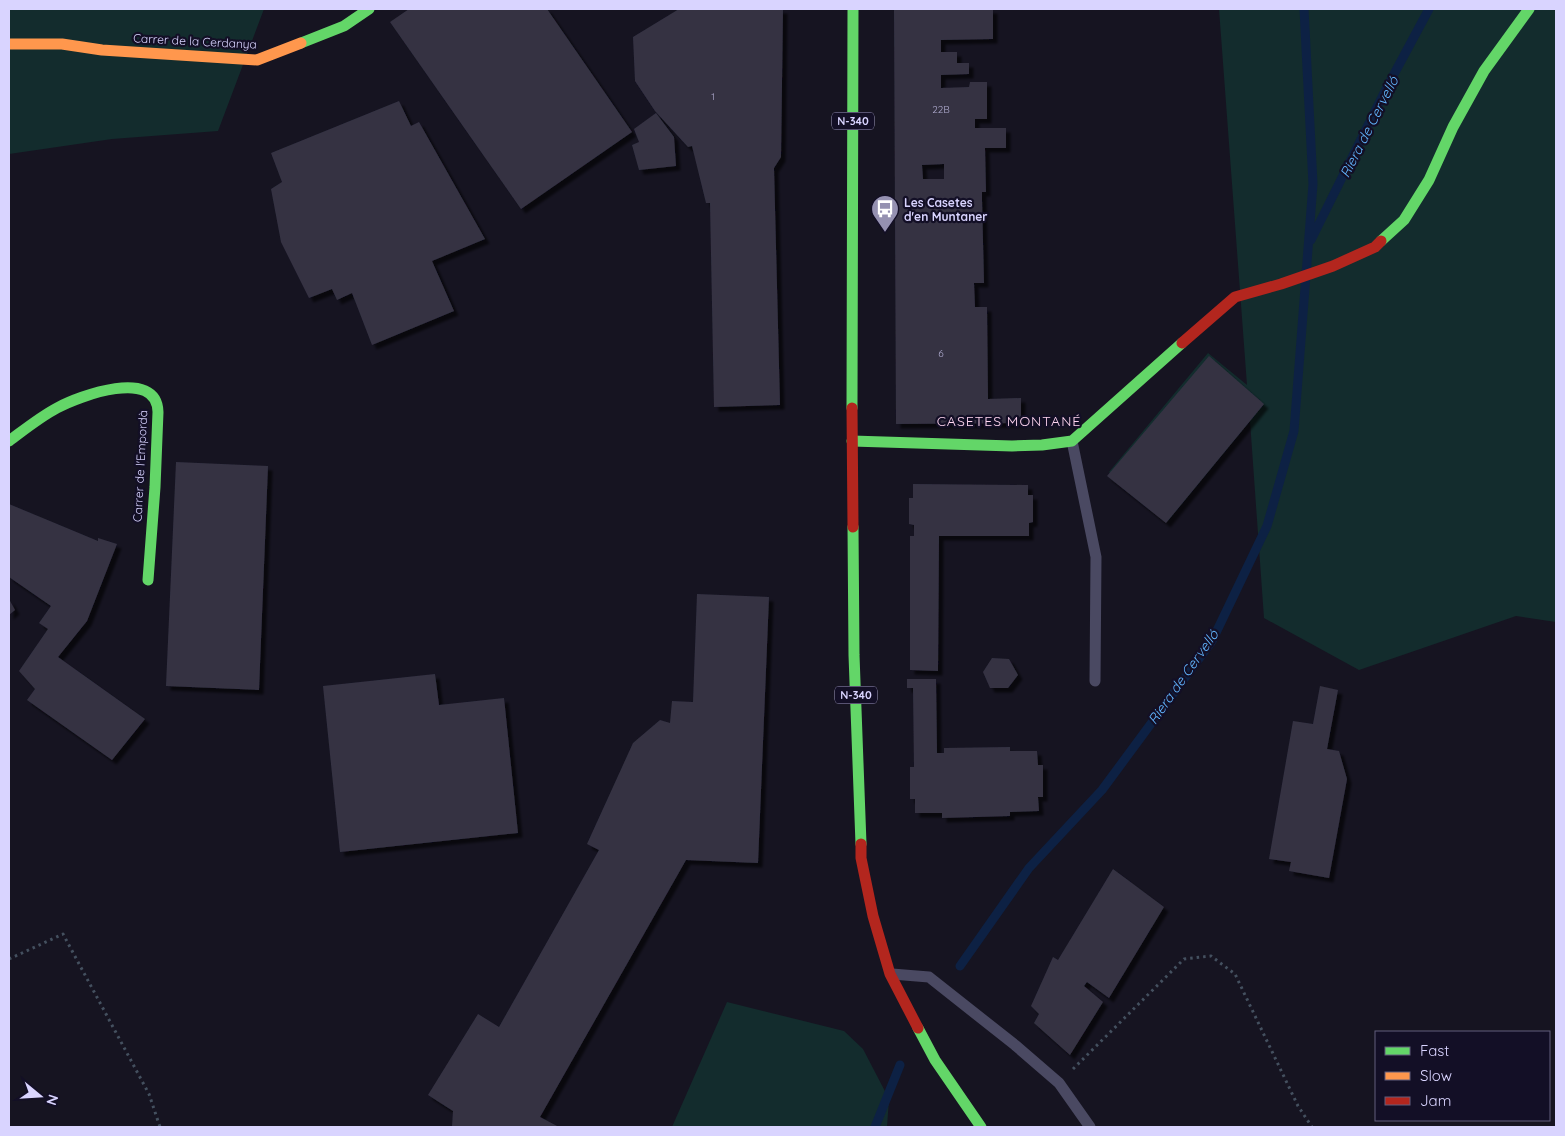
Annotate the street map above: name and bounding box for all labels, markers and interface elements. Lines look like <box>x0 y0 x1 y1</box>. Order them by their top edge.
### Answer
street label: Carrer de la Cerdanya <box>133 30 257 52</box>
water label: Riera de Cervelló <box>1336 73 1403 181</box>
house number: 1 <box>711 90 715 103</box>
house number: 22B <box>932 103 950 116</box>
road number: N-340 <box>832 112 874 130</box>
bus stop icon: Les Casetes d'en Muntaner <box>870 194 900 233</box>
place label: Les Casetes d'en Muntaner <box>904 195 988 224</box>
house number: 6 <box>938 347 944 360</box>
street label: Carrer de l'Empordà <box>130 410 150 522</box>
district label: CASETES MONTANÉ <box>937 412 1081 430</box>
water label: Riera de Cervelló <box>1144 626 1223 728</box>
road number: N-340 <box>835 686 877 704</box>
legend <box>1375 1031 1550 1121</box>
text: Fast <box>1420 1041 1449 1060</box>
text: Slow <box>1420 1066 1452 1085</box>
north arrow <box>15 1071 65 1121</box>
text: Jam <box>1420 1091 1451 1110</box>
text: N <box>42 1092 63 1108</box>

